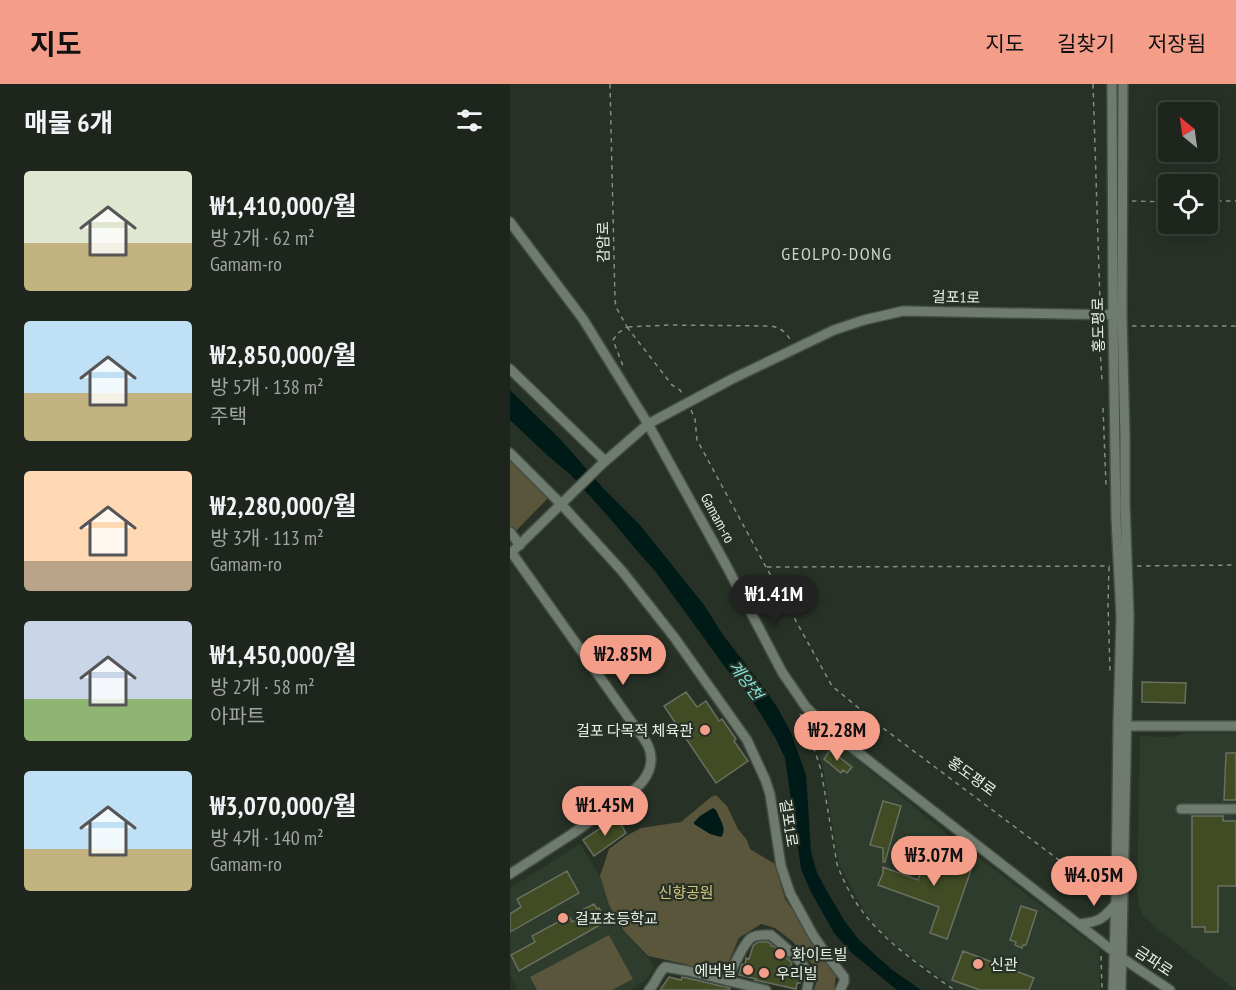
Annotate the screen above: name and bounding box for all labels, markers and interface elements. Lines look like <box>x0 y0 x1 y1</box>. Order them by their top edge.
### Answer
text: 지도 <box>30 25 82 62</box>
text: 지도 <box>985 30 1024 57</box>
text: 길찾기 <box>1057 30 1115 57</box>
text: 저장됨 <box>1148 30 1206 57</box>
north arrow <box>1158 102 1218 162</box>
map controls <box>1158 102 1218 234</box>
icon: filters <box>453 104 486 137</box>
text: 매물 6개 <box>24 106 114 139</box>
button: locate <box>1158 174 1218 234</box>
text: ₩1,410,000/월 <box>210 189 357 222</box>
icon: home <box>72 195 144 267</box>
street label: 감암로 <box>593 221 613 263</box>
text: 방 2개 · 62 m² <box>210 225 315 251</box>
district label: GEOLPO-DONG <box>781 242 893 265</box>
text: Gamam-ro <box>210 251 282 277</box>
street label: 걸포1로 <box>932 287 980 307</box>
street label: 홍도평로 <box>1088 297 1108 353</box>
text: ₩2,850,000/월 <box>210 338 357 371</box>
icon: home <box>72 345 144 417</box>
text: 방 5개 · 138 m² <box>210 374 324 400</box>
text: 주택 <box>210 403 247 429</box>
text: ₩2,280,000/월 <box>210 489 357 522</box>
street label: Gamam-ro <box>697 490 739 546</box>
icon: home <box>72 495 144 567</box>
text: 방 3개 · 113 m² <box>210 525 324 551</box>
text: Gamam-ro <box>210 551 282 577</box>
pin: ₩1.41M <box>725 575 823 626</box>
text: ₩1.41M <box>745 581 803 607</box>
pin: ₩2.85M <box>574 635 672 686</box>
text: ₩1,450,000/월 <box>210 638 357 671</box>
text: ₩2.85M <box>594 641 652 667</box>
icon: home <box>72 645 144 717</box>
water label: 계양천 <box>725 656 769 705</box>
text: 방 2개 · 58 m² <box>210 674 315 700</box>
text: 아파트 <box>210 703 265 729</box>
pin: ₩2.28M <box>788 711 886 762</box>
text: ₩2.28M <box>808 717 866 743</box>
place label: 걸포 다목적 체육관 <box>576 721 693 740</box>
marker: 걸포 다목적 체육관 <box>698 723 712 737</box>
street label: 홍도평로 <box>944 752 1000 800</box>
pin: ₩1.45M <box>556 786 654 837</box>
text: ₩3,070,000/월 <box>210 789 357 822</box>
text: ₩1.45M <box>576 792 634 818</box>
icon: home <box>72 795 144 867</box>
street label: 걸포1로 <box>776 798 802 848</box>
text: 방 4개 · 140 m² <box>210 825 324 851</box>
pin: ₩3.07M <box>885 836 983 887</box>
text: ₩3.07M <box>905 842 963 868</box>
text: Gamam-ro <box>210 851 282 877</box>
pin: ₩4.05M <box>1045 856 1143 907</box>
text: ₩4.05M <box>1065 862 1123 888</box>
park label: 신향공원 <box>658 883 714 902</box>
place label: 걸포초등학교 <box>575 909 658 928</box>
marker: 걸포초등학교 <box>556 911 570 925</box>
street label: 금파로 <box>1131 942 1177 980</box>
place label: 화이트빌 <box>792 945 847 964</box>
marker: 화이트빌 <box>773 947 787 961</box>
place label: 신관 <box>990 955 1018 974</box>
marker: 신관 <box>971 957 985 971</box>
place label: 에버빌 <box>695 961 736 980</box>
marker: 에버빌 <box>741 963 755 977</box>
place label: 우리빌 <box>776 964 817 983</box>
marker: 우리빌 <box>757 966 771 980</box>

